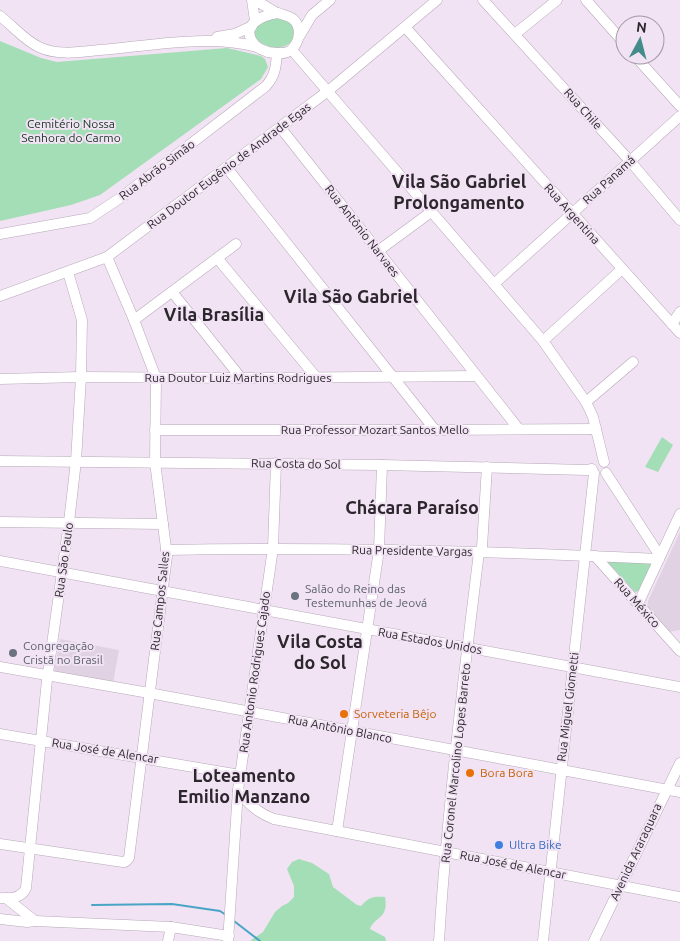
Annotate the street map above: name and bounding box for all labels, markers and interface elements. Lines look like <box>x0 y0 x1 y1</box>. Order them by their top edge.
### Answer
north arrow <box>615 15 665 65</box>
text: N <box>635 19 648 36</box>
street label: Rua Chile <box>562 86 605 132</box>
street label: Rua Doutor Eugênio de Andrade Egas <box>144 100 313 231</box>
park label: Cemitério Nossa Senhora do Carmo <box>21 117 121 144</box>
street label: Rua Abrão Simão <box>116 137 197 202</box>
street label: Rua Panamá <box>580 153 638 207</box>
district label: Vila São Gabriel Prolongamento <box>392 171 527 212</box>
street label: Rua Argentina <box>542 181 603 246</box>
street label: Rua Antônio Narvaes <box>323 182 402 279</box>
district label: Vila São Gabriel <box>284 286 419 306</box>
district label: Vila Brasília <box>164 304 264 324</box>
street label: Rua Doutor Luiz Martins Rodrigues <box>145 371 331 384</box>
street label: Rua Professor Mozart Santos Mello <box>281 423 469 436</box>
street label: Rua Costa do Sol <box>251 456 341 471</box>
district label: Chácara Paraíso <box>345 497 479 517</box>
street label: Rua São Paulo <box>52 522 75 598</box>
street label: Rua Presidente Vargas <box>352 543 472 558</box>
street label: Rua Campos Salles <box>148 551 171 651</box>
street label: Rua México <box>612 575 663 630</box>
place label: Salão do Reino das Testemunhas de Jeová <box>305 582 427 609</box>
street label: Rua Antonio Rodrigues Cajado <box>237 590 272 754</box>
marker: Salão do Reino das Testemunhas de Jeová <box>289 590 301 602</box>
street label: Rua Estados Unidos <box>377 625 483 656</box>
district label: Vila Costa do Sol <box>277 631 363 672</box>
place label: Congregação Cristã no Brasil <box>23 639 103 666</box>
marker: Congregação Cristã no Brasil <box>7 647 19 659</box>
street label: Rua Miguel Giometti <box>554 651 581 762</box>
street label: Rua Coronel Marcolino Lopes Barreto <box>439 662 472 864</box>
place label: Sorveteria Bêjo <box>354 707 436 720</box>
marker: Sorveteria Bêjo <box>338 708 350 720</box>
street label: Rua Antônio Blanco <box>287 712 393 745</box>
street label: Rua José de Alencar <box>51 736 160 765</box>
district label: Loteamento Emilio Manzano <box>178 765 310 806</box>
place label: Bora Bora <box>480 766 533 779</box>
marker: Bora Bora <box>464 767 476 779</box>
street label: Avenida Araraquara <box>607 801 664 902</box>
place label: Ultra Bike <box>509 838 562 851</box>
marker: Ultra Bike <box>493 839 505 851</box>
street label: Rua José de Alencar <box>459 848 568 881</box>

